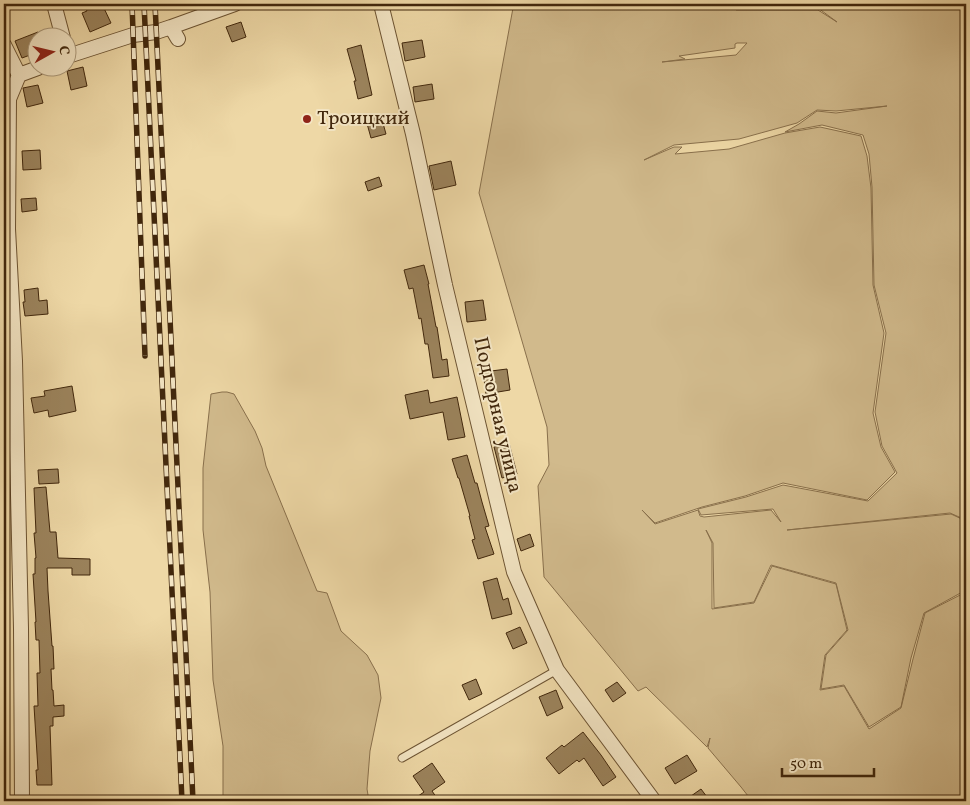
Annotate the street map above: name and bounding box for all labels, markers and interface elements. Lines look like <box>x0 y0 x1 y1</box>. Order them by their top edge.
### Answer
north arrow <box>28 28 78 78</box>
text: С <box>53 45 73 56</box>
place label: Троицкий <box>317 105 410 133</box>
marker: Троицкий <box>301 113 313 125</box>
street label: Подгорная улица <box>465 334 529 496</box>
scale bar <box>782 745 875 777</box>
text: 50 m <box>790 754 822 775</box>

